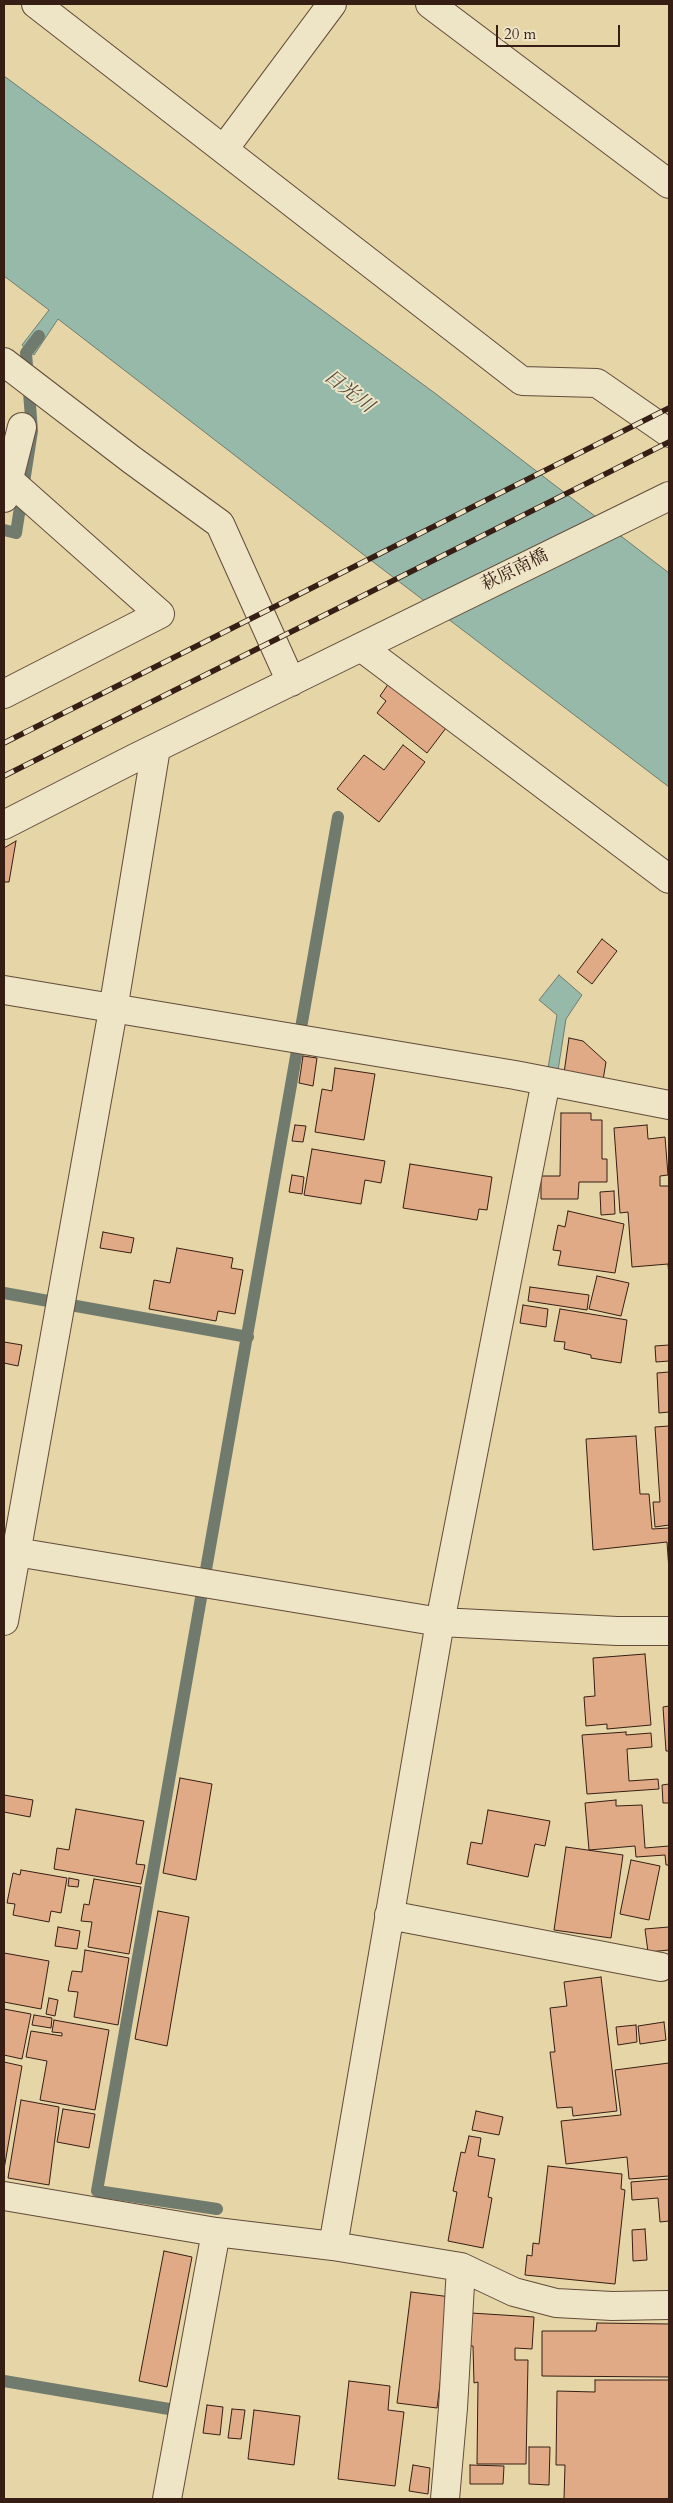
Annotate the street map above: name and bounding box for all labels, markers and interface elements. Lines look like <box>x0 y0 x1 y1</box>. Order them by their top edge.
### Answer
scale bar <box>498 15 622 47</box>
text: 20 m <box>504 24 536 44</box>
water label: 日光川 <box>319 365 377 419</box>
street label: 萩原南橋 <box>478 546 552 596</box>

